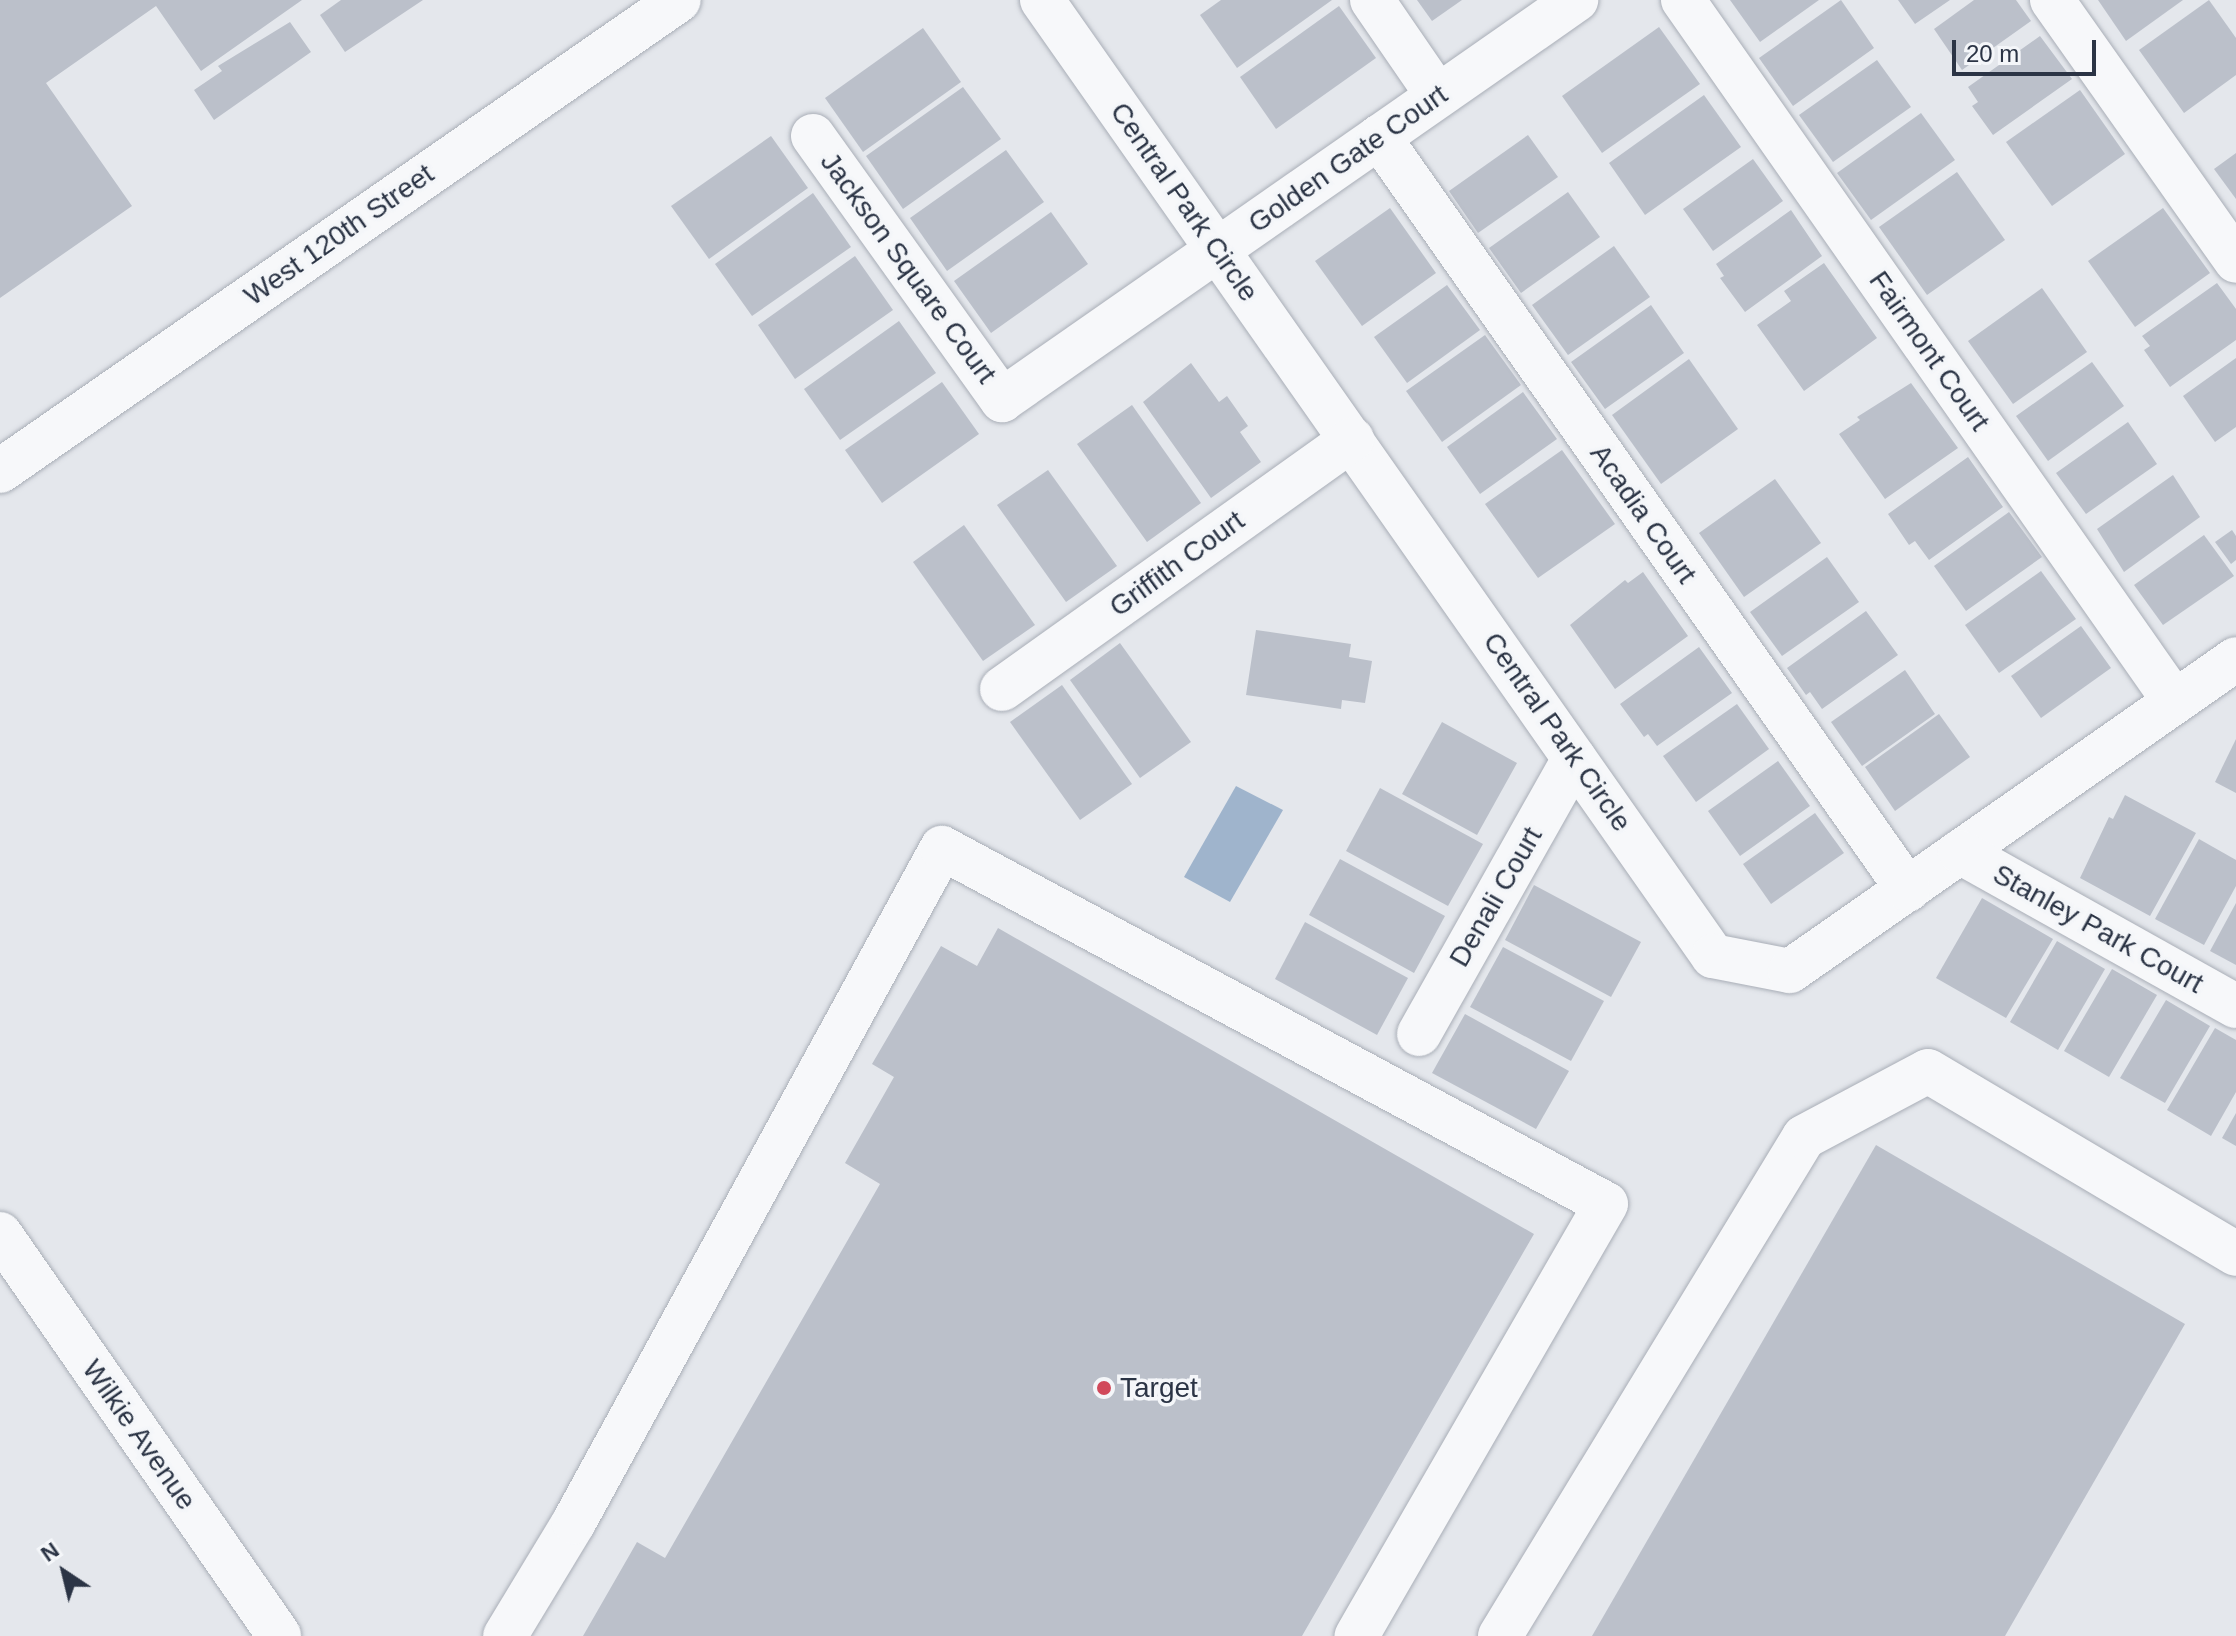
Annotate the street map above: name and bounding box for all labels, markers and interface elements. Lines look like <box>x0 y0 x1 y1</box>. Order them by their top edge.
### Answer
scale bar <box>1956 24 2100 74</box>
text: 20 m <box>1966 40 2019 67</box>
street label: Golden Gate Court <box>1242 78 1454 240</box>
street label: Central Park Circle <box>1103 96 1265 308</box>
street label: Jackson Square Court <box>813 146 1003 390</box>
street label: West 120th Street <box>238 157 440 313</box>
street label: Fairmont Court <box>1862 265 1996 437</box>
street label: Acadia Court <box>1583 438 1703 590</box>
street label: Griffith Court <box>1103 504 1251 624</box>
street label: Central Park Circle <box>1476 626 1638 838</box>
street label: Denali Court <box>1443 821 1549 973</box>
street label: Stanley Park Court <box>1987 857 2209 1001</box>
street label: Wilkie Avenue <box>75 1353 203 1517</box>
place label: Target <box>1120 1371 1198 1405</box>
marker: Target <box>1095 1379 1113 1397</box>
north arrow <box>24 1532 104 1612</box>
text: N <box>36 1537 64 1567</box>

